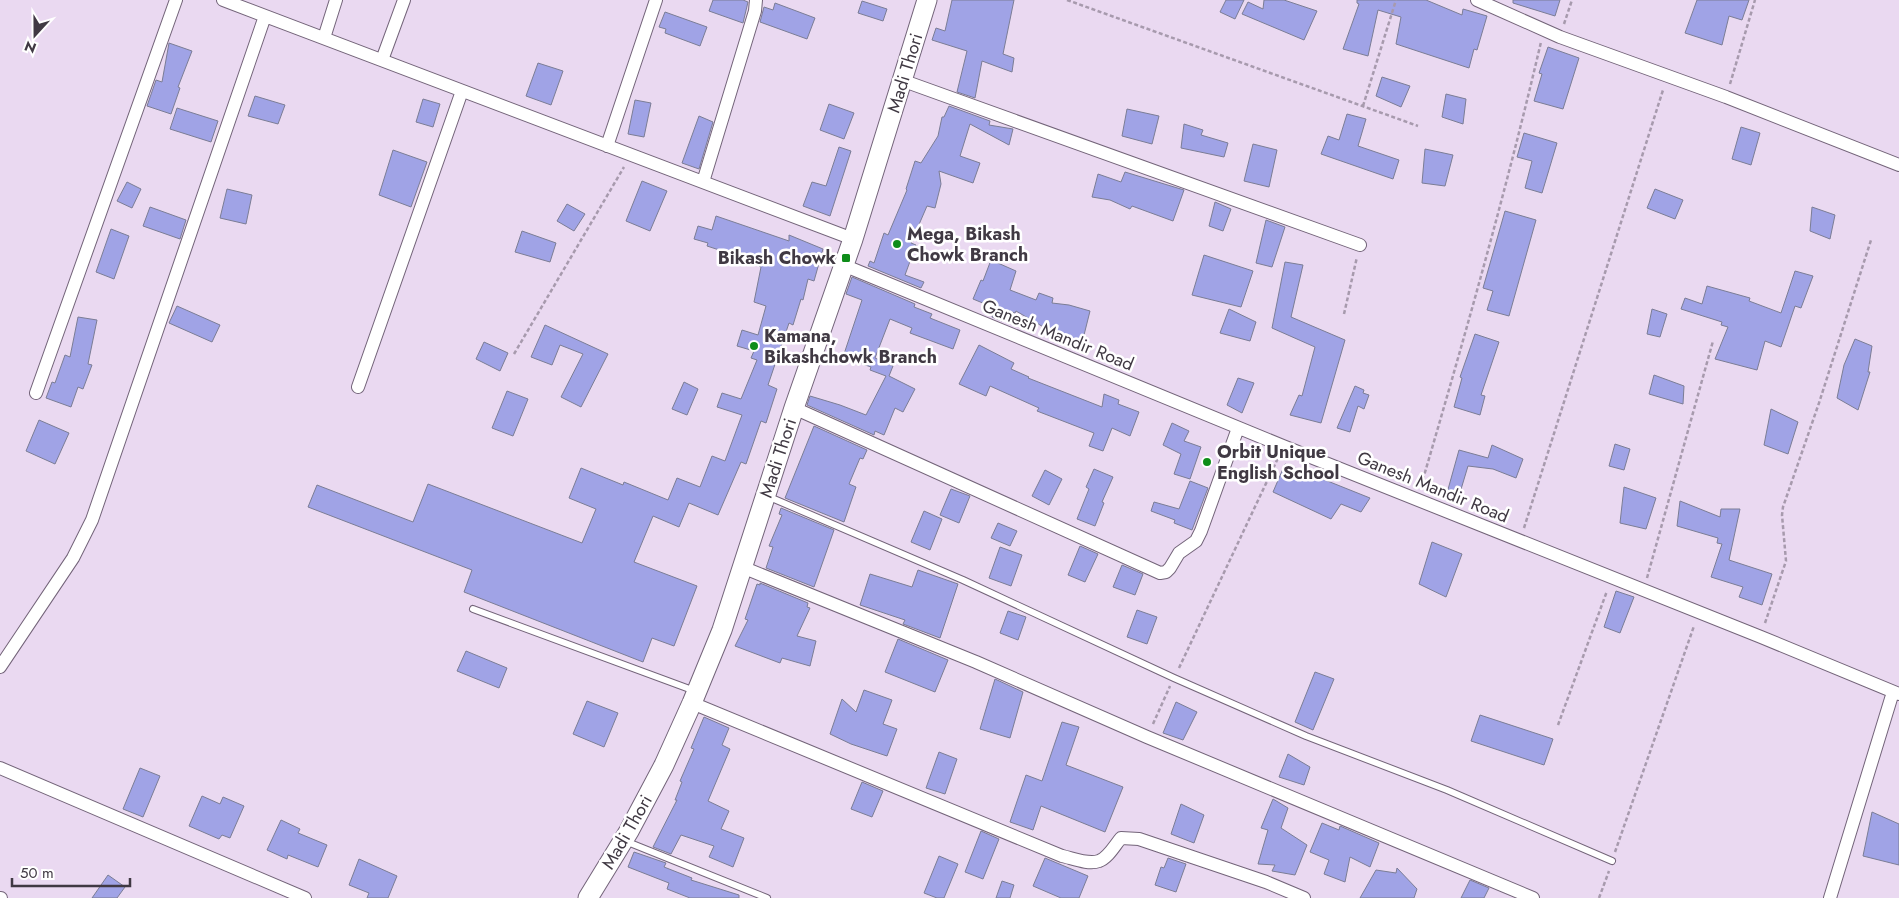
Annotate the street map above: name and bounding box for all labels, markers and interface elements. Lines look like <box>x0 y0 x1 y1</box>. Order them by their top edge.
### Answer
north arrow <box>10 10 60 60</box>
street label: Madi Thori <box>881 30 929 116</box>
text: N <box>22 36 39 58</box>
place label: Mega, Bikash Chowk Branch <box>907 221 1028 268</box>
marker: Mega, Bikash Chowk Branch <box>891 238 903 250</box>
place label: Bikash Chowk <box>718 245 837 271</box>
marker: Bikash Chowk <box>840 252 852 264</box>
street label: Ganesh Mandir Road <box>978 293 1138 377</box>
place label: Kamana, Bikashchowk Branch <box>764 323 937 370</box>
marker: Kamana, Bikashchowk Branch <box>748 340 760 352</box>
street label: Madi Thori <box>753 415 803 501</box>
place label: Orbit Unique English School <box>1217 439 1339 486</box>
street label: Ganesh Mandir Road <box>1353 445 1513 529</box>
marker: Orbit Unique English School <box>1201 456 1213 468</box>
street label: Madi Thori <box>595 790 659 874</box>
scale bar <box>12 856 130 888</box>
text: 50 m <box>20 862 54 884</box>

